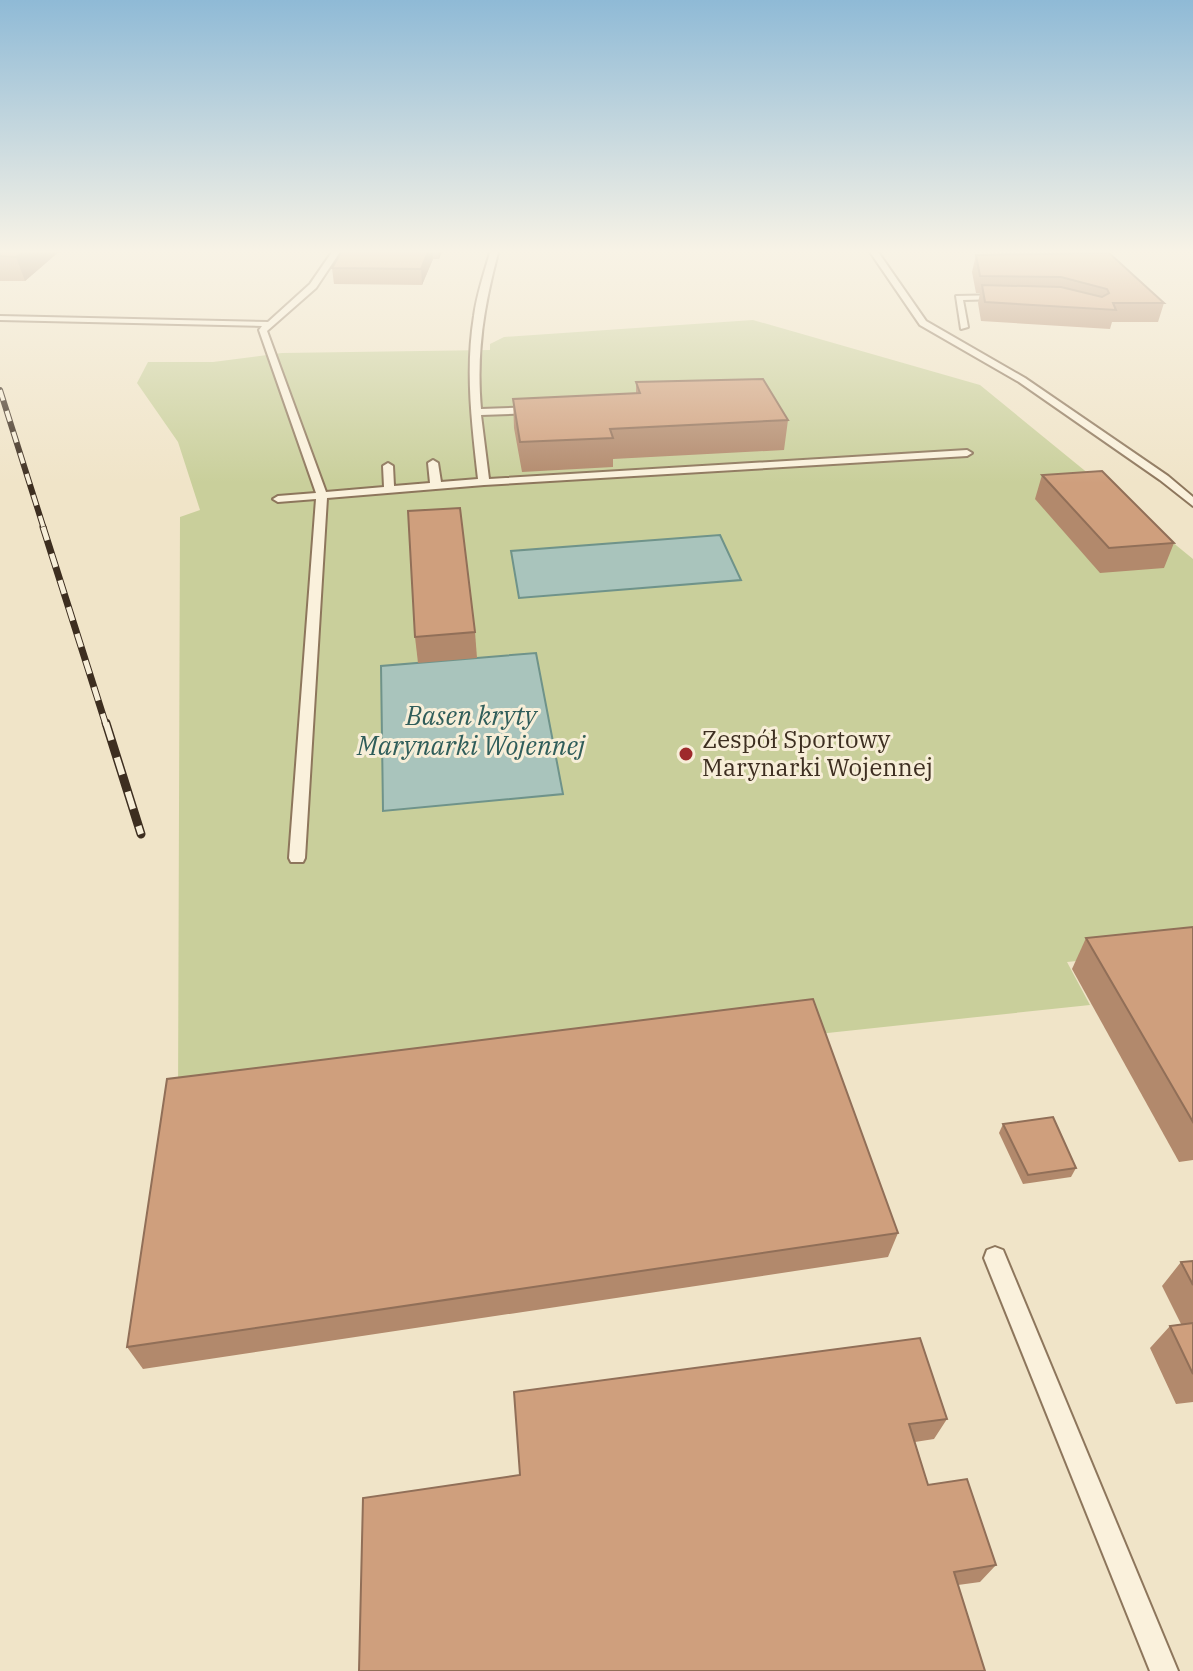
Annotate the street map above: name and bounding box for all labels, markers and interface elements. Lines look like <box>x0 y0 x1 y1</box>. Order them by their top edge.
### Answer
water label: Basen kryty Marynarki Wojennej <box>356 698 586 762</box>
place label: Zespół Sportowy Marynarki Wojennej <box>702 723 933 783</box>
marker: Zespół Sportowy Marynarki Wojennej <box>677 745 695 763</box>

